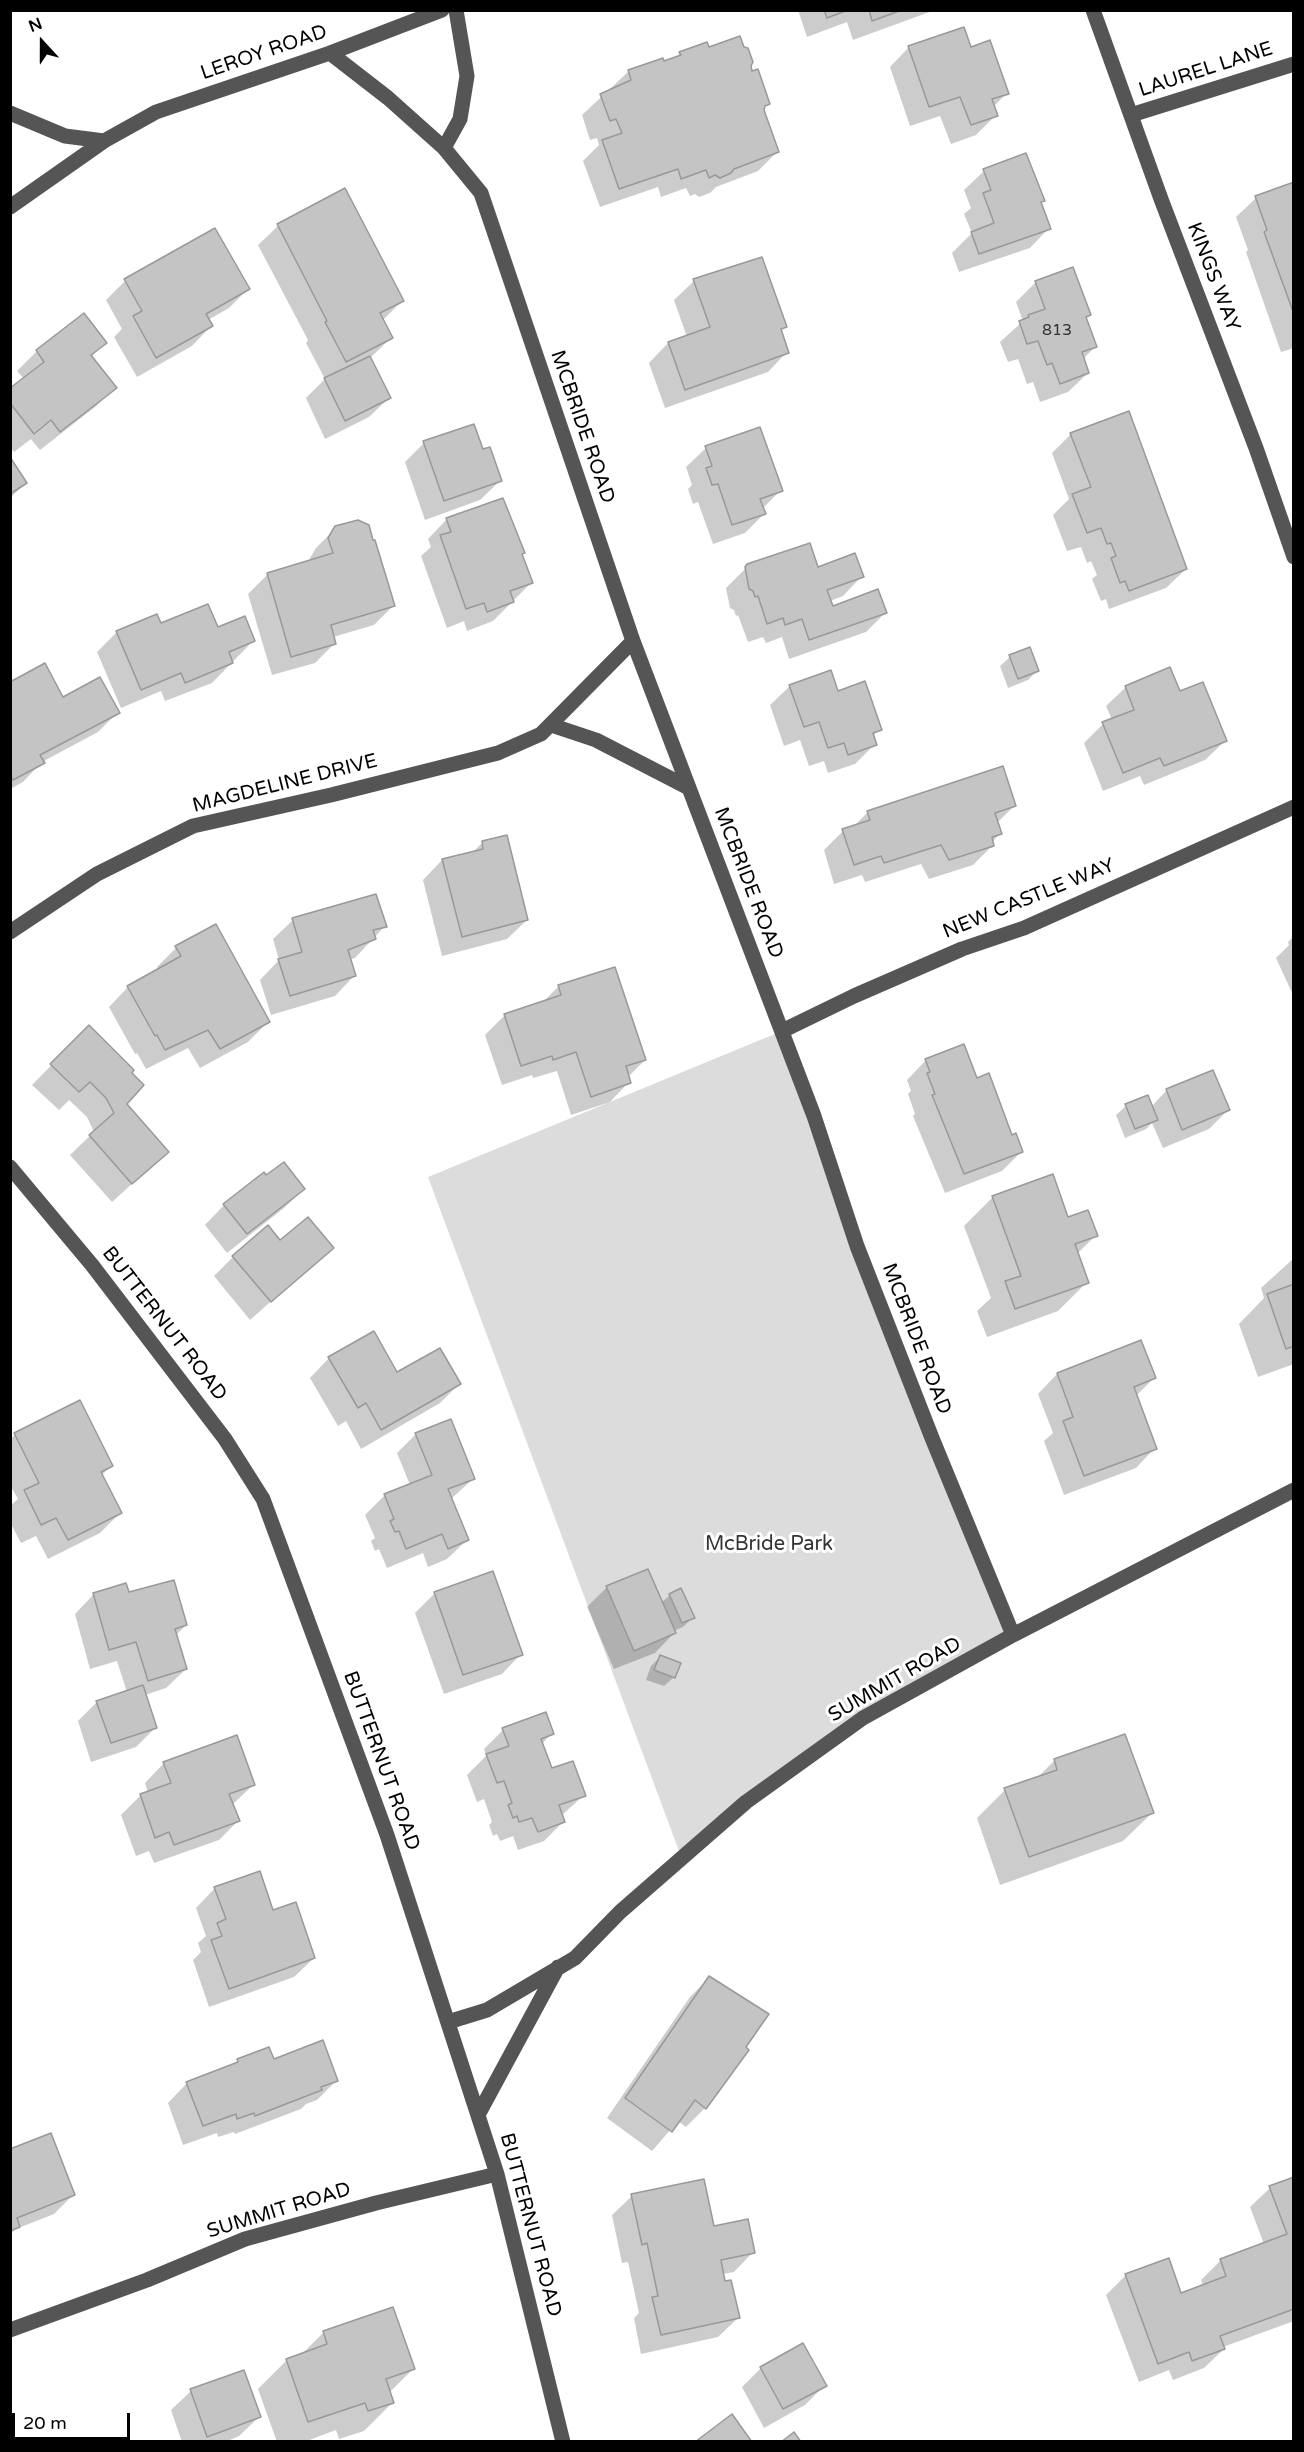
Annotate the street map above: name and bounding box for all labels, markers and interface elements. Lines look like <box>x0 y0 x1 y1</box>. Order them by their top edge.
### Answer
north arrow <box>12 12 72 72</box>
text: N <box>26 14 45 37</box>
street label: LEROY ROAD <box>198 20 330 86</box>
street label: LAUREL LANE <box>1136 37 1276 103</box>
street label: KINGS WAY <box>1181 219 1245 335</box>
house number: 813 <box>1042 321 1072 341</box>
street label: MCBRIDE ROAD <box>545 347 619 507</box>
street label: MAGDELINE DRIVE <box>190 749 380 819</box>
street label: MCBRIDE ROAD <box>708 804 788 962</box>
street label: NEW CASTLE WAY <box>940 854 1118 944</box>
street label: BUTTERNUT ROAD <box>96 1242 232 1406</box>
street label: MCBRIDE ROAD <box>876 1260 956 1418</box>
park label: McBride Park <box>705 1533 833 1557</box>
street label: SUMMIT ROAD <box>824 1632 966 1728</box>
street label: BUTTERNUT ROAD <box>337 1668 425 1854</box>
street label: BUTTERNUT ROAD <box>494 2131 566 2319</box>
street label: SUMMIT ROAD <box>204 2178 354 2244</box>
scale bar <box>15 2401 134 2439</box>
text: 20 m <box>23 2412 67 2434</box>

